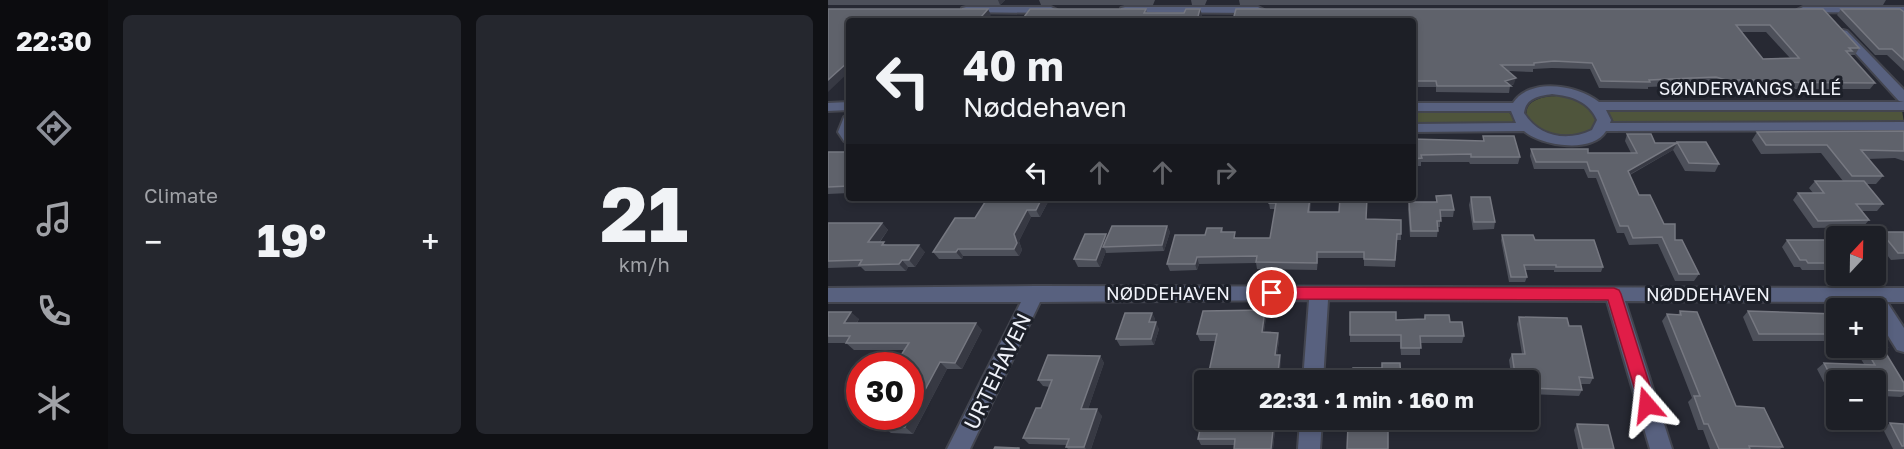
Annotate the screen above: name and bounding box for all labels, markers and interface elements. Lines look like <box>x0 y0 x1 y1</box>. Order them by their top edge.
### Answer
text: 22:30 <box>16 25 92 57</box>
text: 40 m <box>963 40 1064 90</box>
icon: left <box>864 42 942 120</box>
street label: SØNDERVANGS ALLÉ <box>1659 77 1841 99</box>
text: Nøddehaven <box>963 91 1127 123</box>
icon: directions <box>33 107 75 149</box>
icon: left <box>1020 156 1053 189</box>
icon: ahead <box>1083 156 1116 189</box>
icon: ahead <box>1146 156 1179 189</box>
icon: right <box>1209 156 1242 189</box>
text: 21 <box>600 166 688 259</box>
text: Climate <box>144 183 218 207</box>
icon: music <box>33 198 75 240</box>
text: 19° <box>257 213 326 267</box>
text: − <box>144 222 162 261</box>
text: + <box>421 222 440 261</box>
north arrow <box>1826 226 1886 286</box>
map controls <box>1826 226 1886 430</box>
text: km/h <box>619 252 670 276</box>
pin <box>1246 267 1297 318</box>
icon: arrive <box>1255 276 1288 309</box>
street label: NØDDEHAVEN <box>1106 282 1230 304</box>
street label: NØDDEHAVEN <box>1646 283 1770 305</box>
icon: phone <box>33 290 75 332</box>
button: + <box>1826 298 1886 358</box>
street label: URTEHAVEN <box>958 309 1036 433</box>
speed limit sign: 30 <box>846 352 924 430</box>
button: − <box>1826 370 1886 430</box>
position arrow <box>1615 373 1679 437</box>
icon: climate <box>33 382 75 424</box>
text: 22:31 · 1 min · 160 m <box>1259 386 1474 413</box>

